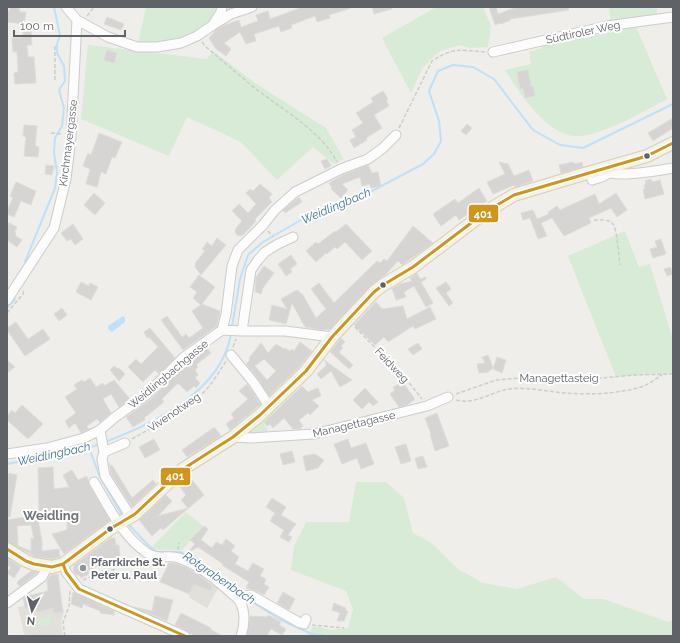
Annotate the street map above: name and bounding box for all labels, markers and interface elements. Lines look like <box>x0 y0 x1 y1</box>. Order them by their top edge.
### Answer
scale bar <box>14 12 125 38</box>
street label: Südtiroler Weg <box>545 18 622 47</box>
text: 100 m <box>20 19 54 33</box>
street label: Kirchmayergasse <box>57 98 80 187</box>
unlabelled marker <box>642 151 652 161</box>
water label: Weidlingbach <box>299 185 373 227</box>
line badge: 401 <box>468 204 499 223</box>
text: 401 <box>474 208 493 221</box>
unlabelled marker <box>378 280 388 290</box>
street label: Weidlingbachgasse <box>126 337 211 412</box>
street label: Feidweg <box>372 345 411 386</box>
street label: Managettasteig <box>519 372 599 385</box>
street label: Vivenotweg <box>146 390 203 435</box>
street label: Managettagasse <box>312 409 397 440</box>
water label: Weidlingbach <box>16 439 92 469</box>
line badge: 401 <box>160 467 191 486</box>
text: 401 <box>166 470 185 483</box>
district label: Weidling <box>23 508 79 523</box>
unlabelled marker <box>105 524 115 534</box>
water label: Rotgrabenbach <box>180 549 258 607</box>
place label: Pfarrkirche St. Peter u. Paul <box>91 556 165 582</box>
marker: Pfarrkirche St. Peter u. Paul <box>78 563 88 573</box>
north arrow <box>12 591 52 631</box>
text: N <box>26 614 36 627</box>

